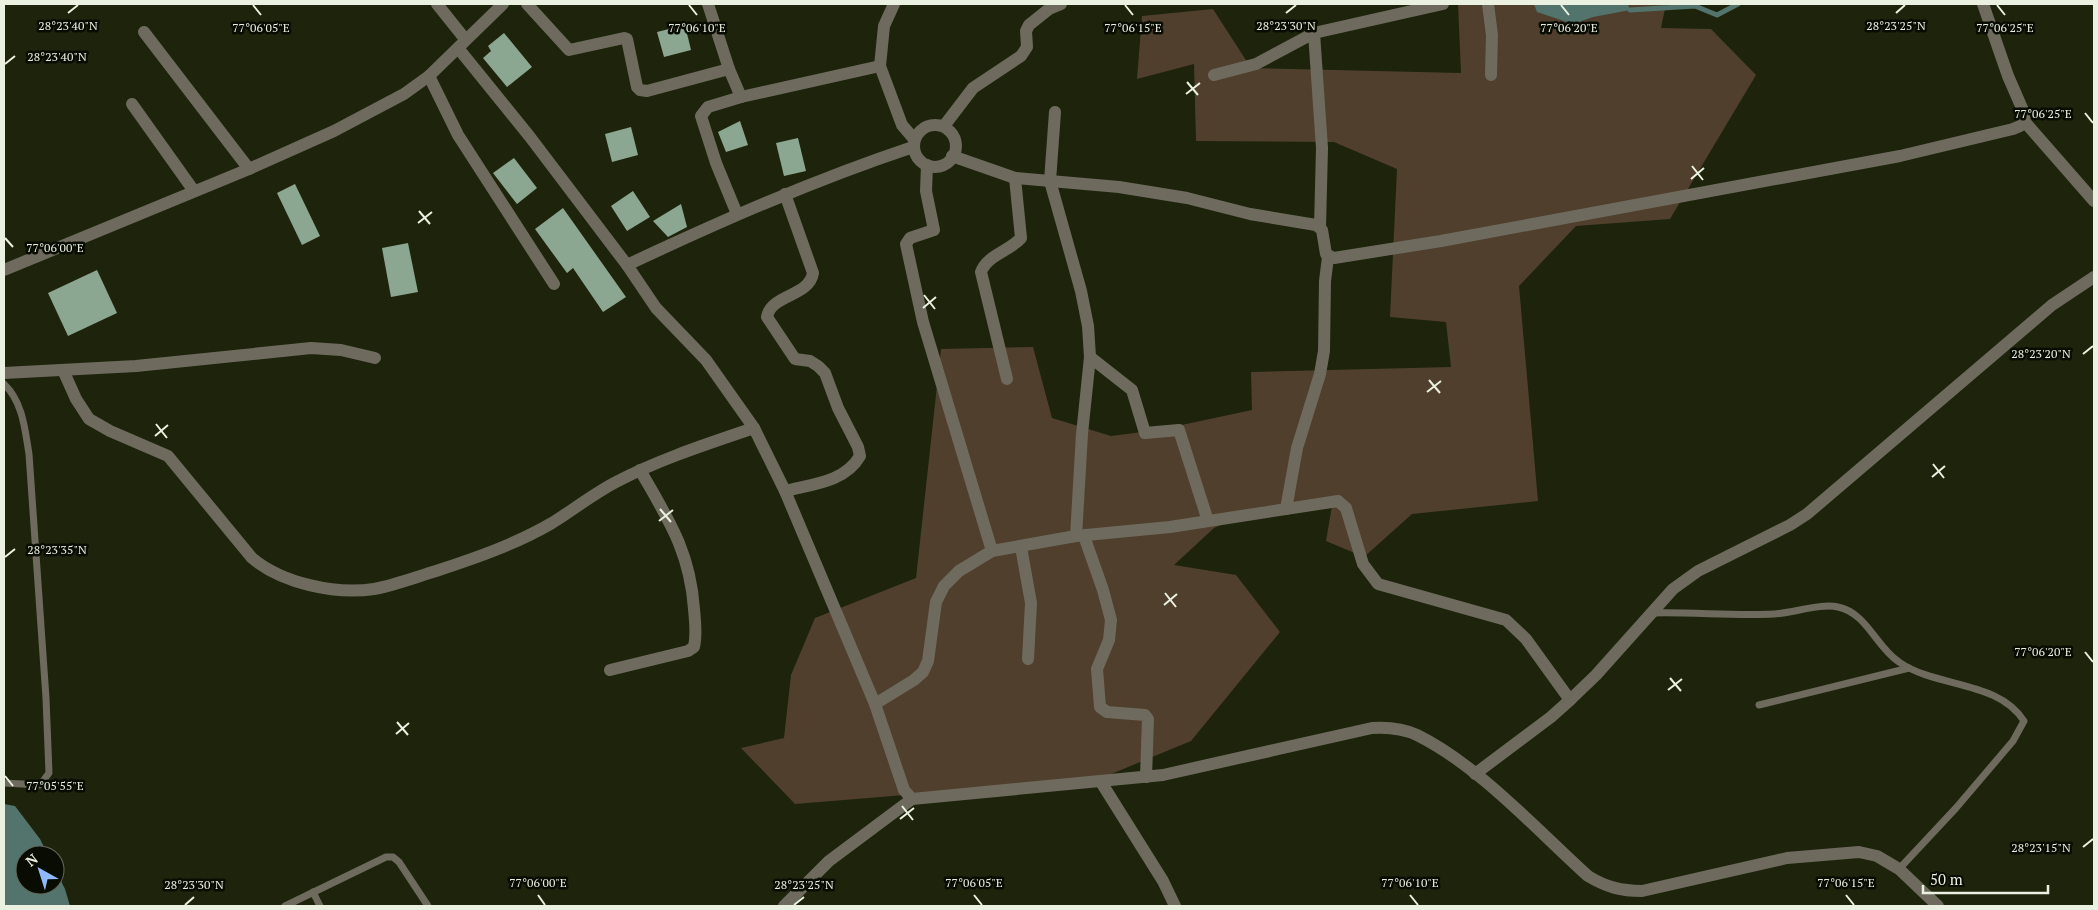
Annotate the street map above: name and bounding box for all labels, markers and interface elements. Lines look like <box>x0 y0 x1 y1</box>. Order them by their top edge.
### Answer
text: 28°23'40"N <box>38 18 98 33</box>
text: 28°23'30"N <box>1256 18 1316 33</box>
text: 28°23'25"N <box>1866 18 1926 33</box>
text: 77°06'05"E <box>232 20 290 35</box>
text: 77°06'10"E <box>668 20 726 35</box>
text: 77°06'15"E <box>1104 20 1162 35</box>
text: 77°06'20"E <box>1540 20 1598 35</box>
text: 77°06'25"E <box>1976 20 2034 35</box>
text: 28°23'40"N <box>27 49 87 64</box>
text: 77°06'25"E <box>2014 106 2072 121</box>
text: 77°06'00"E <box>26 240 84 255</box>
text: 28°23'20"N <box>2011 346 2071 361</box>
text: 28°23'35"N <box>27 542 87 557</box>
text: 77°06'20"E <box>2014 644 2072 659</box>
text: 77°05'55"E <box>26 778 84 793</box>
text: 28°23'15"N <box>2011 840 2071 855</box>
north arrow <box>15 845 65 895</box>
text: N <box>21 849 42 870</box>
scale bar <box>1923 862 2048 894</box>
text: 50 m <box>1930 869 1963 889</box>
text: 77°06'00"E <box>509 875 567 890</box>
text: 77°06'05"E <box>945 875 1003 890</box>
text: 77°06'10"E <box>1381 875 1439 890</box>
text: 77°06'15"E <box>1817 875 1875 890</box>
text: 28°23'30"N <box>164 877 224 892</box>
text: 28°23'25"N <box>774 877 834 892</box>

